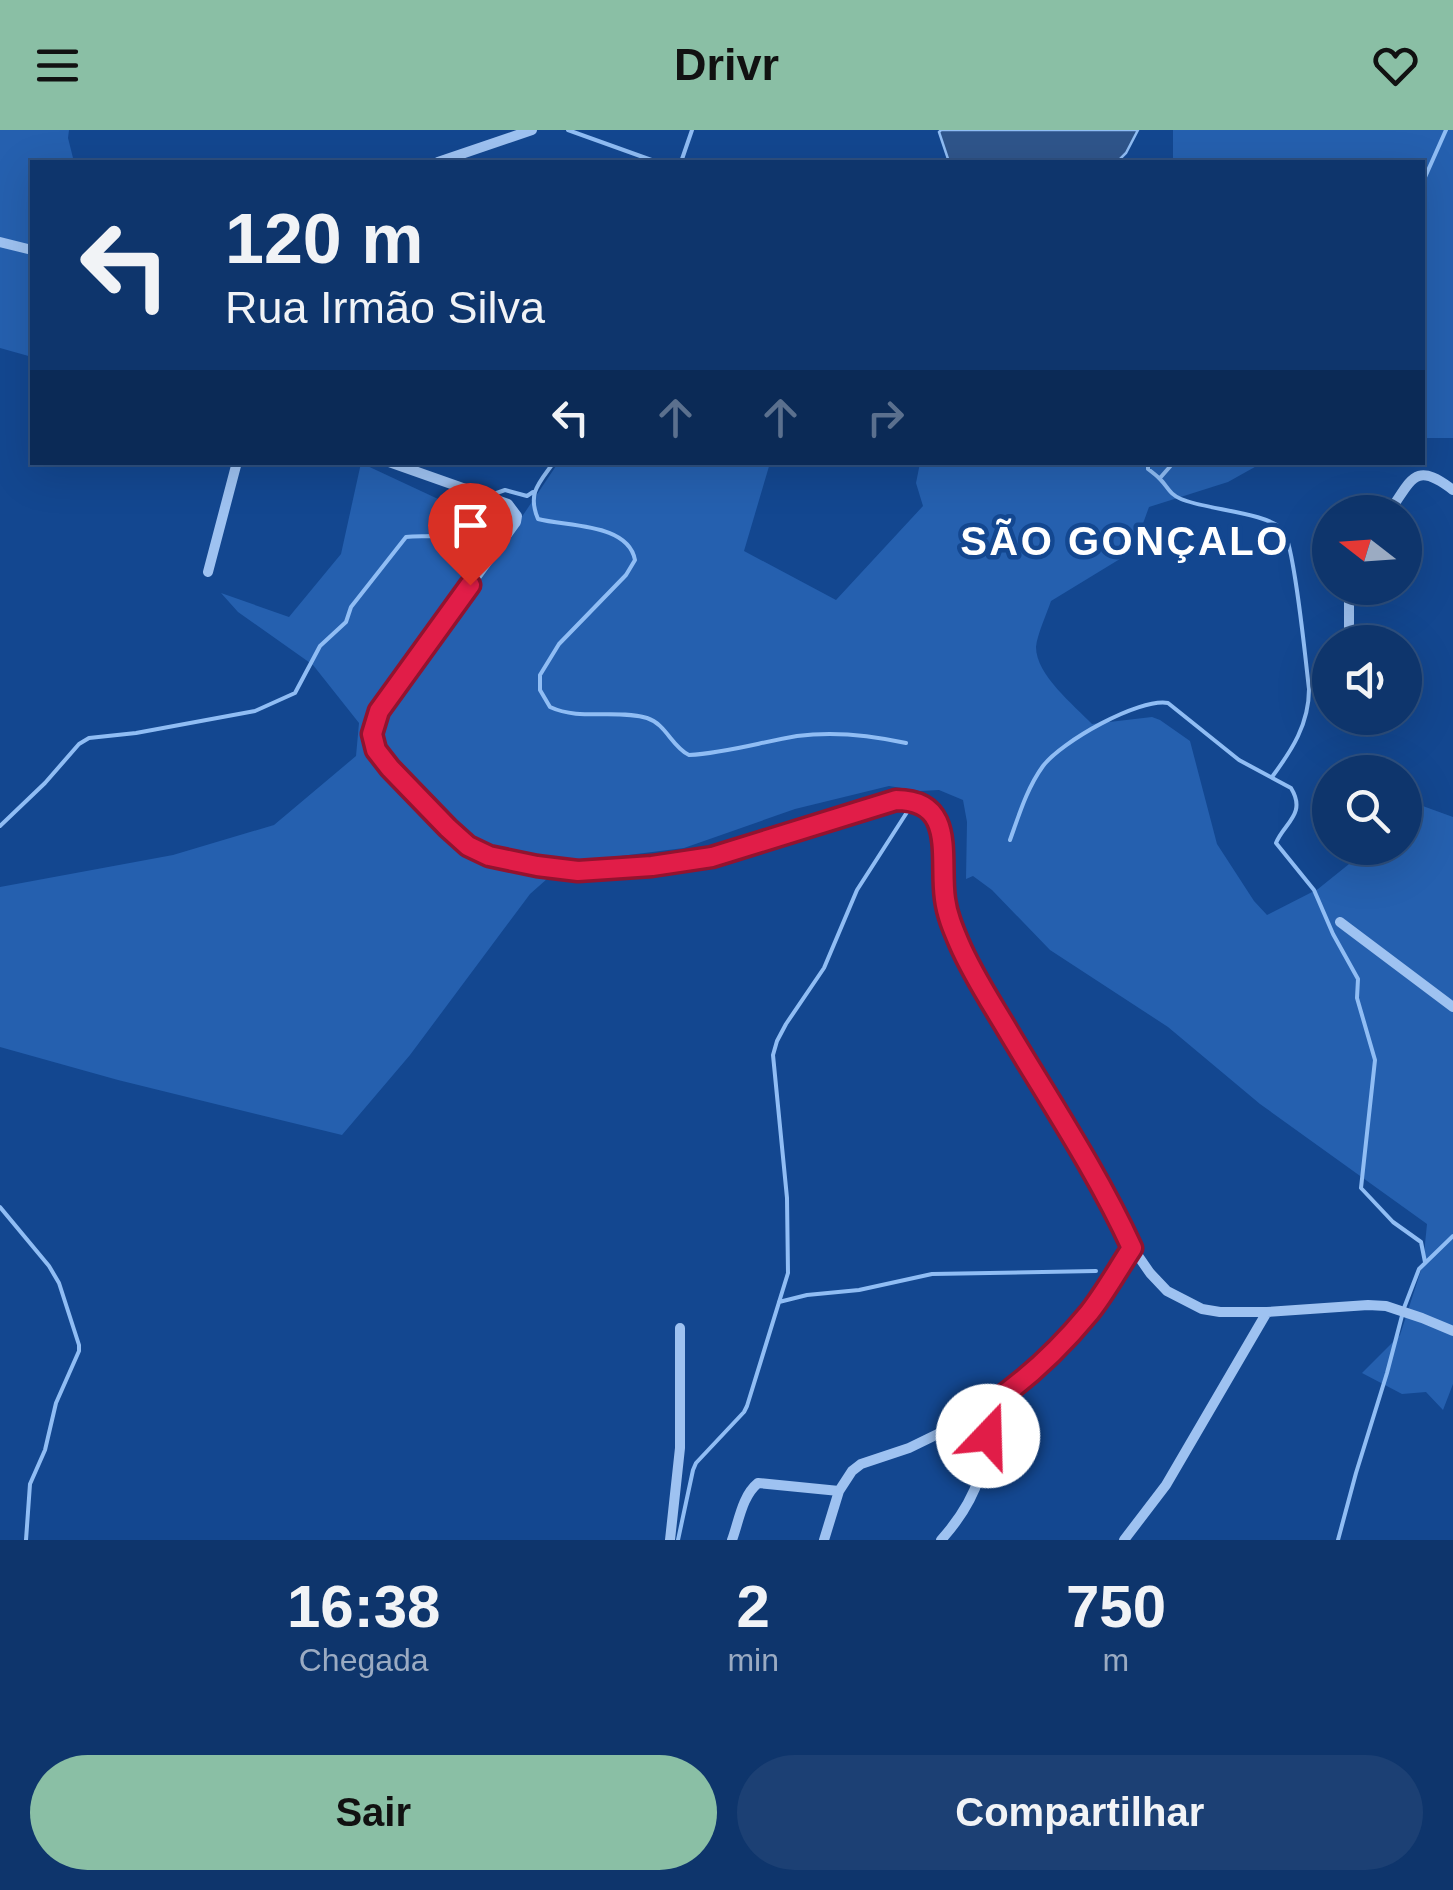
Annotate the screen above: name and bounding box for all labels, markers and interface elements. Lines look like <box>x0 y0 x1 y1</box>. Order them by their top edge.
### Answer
icon: menu <box>30 38 85 93</box>
icon: heart <box>1368 38 1423 93</box>
text: Drivr <box>674 39 779 90</box>
icon: left <box>60 200 190 330</box>
text: 120 m <box>225 200 423 278</box>
text: Rua Irmão Silva <box>225 282 545 333</box>
icon: left <box>543 390 598 445</box>
icon: ahead <box>648 390 703 445</box>
icon: ahead <box>753 390 808 445</box>
icon: right <box>858 390 913 445</box>
pin <box>428 483 513 586</box>
north arrow <box>1312 495 1422 605</box>
map controls <box>1312 495 1422 865</box>
icon: arrive <box>443 498 498 553</box>
district label: SÃO GONÇALO <box>960 518 1290 563</box>
button: sound <box>1312 625 1422 735</box>
button: search <box>1312 755 1422 865</box>
position arrow <box>936 1384 1040 1488</box>
text: 16:38 <box>287 1573 440 1640</box>
text: 2 <box>736 1573 770 1640</box>
text: 750 <box>1066 1573 1166 1640</box>
text: Chegada <box>299 1642 429 1678</box>
text: min <box>727 1642 779 1678</box>
text: m <box>1103 1642 1129 1678</box>
button: Sair <box>30 1755 717 1870</box>
button: Compartilhar <box>737 1755 1423 1870</box>

